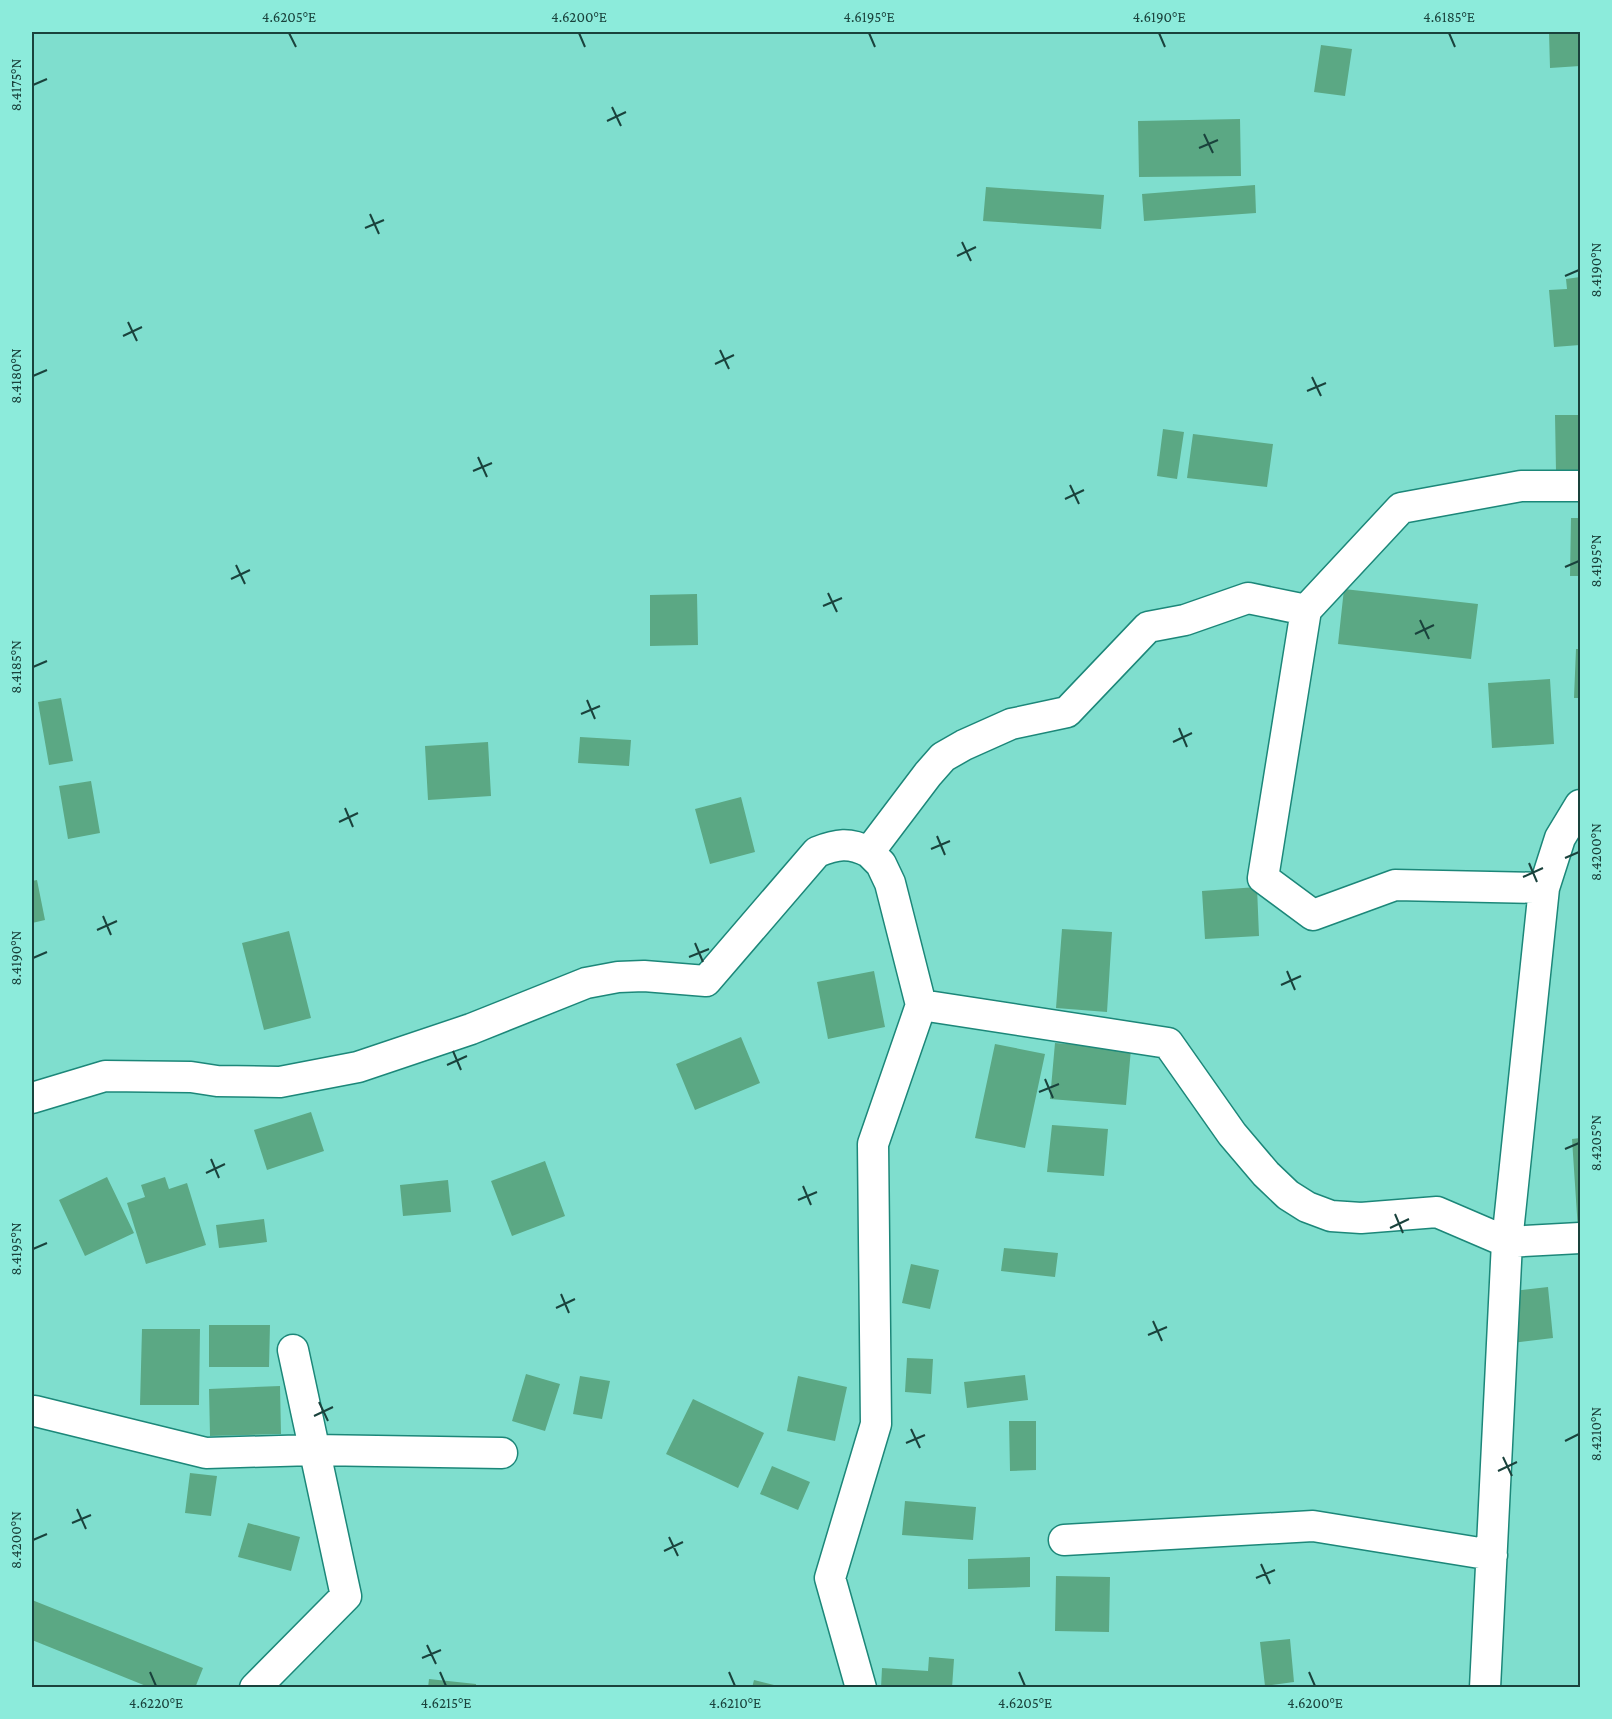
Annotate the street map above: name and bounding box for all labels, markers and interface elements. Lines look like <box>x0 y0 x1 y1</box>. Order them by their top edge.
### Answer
text: 4.6205°E <box>262 9 316 25</box>
text: 4.6200°E <box>551 9 607 25</box>
text: 4.6195°E <box>843 9 895 25</box>
text: 4.6190°E <box>1132 9 1186 25</box>
text: 4.6185°E <box>1423 9 1475 25</box>
text: 8.4175°N <box>8 59 24 111</box>
text: 8.4190°N <box>1588 242 1604 297</box>
text: 8.4180°N <box>8 348 24 404</box>
text: 8.4195°N <box>1588 534 1604 588</box>
text: 8.4185°N <box>8 640 24 694</box>
text: 8.4200°N <box>1588 823 1604 881</box>
text: 8.4190°N <box>8 930 24 985</box>
text: 8.4205°N <box>1588 1115 1604 1171</box>
text: 8.4195°N <box>8 1222 24 1276</box>
text: 8.4210°N <box>1588 1407 1604 1461</box>
text: 8.4200°N <box>8 1511 24 1569</box>
text: 4.6220°E <box>129 1695 183 1711</box>
text: 4.6215°E <box>421 1695 471 1711</box>
text: 4.6210°E <box>709 1695 761 1711</box>
text: 4.6205°E <box>998 1695 1052 1711</box>
text: 4.6200°E <box>1287 1695 1343 1711</box>

